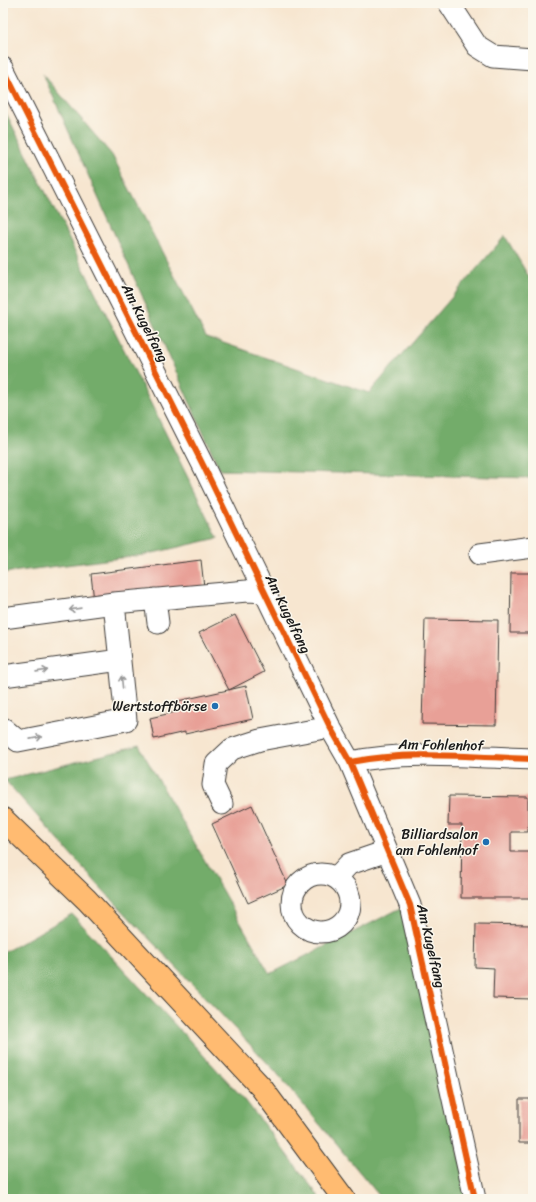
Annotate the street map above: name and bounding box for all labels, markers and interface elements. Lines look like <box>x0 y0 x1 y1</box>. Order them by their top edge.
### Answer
street label: Am Kugelfang <box>114 278 176 367</box>
street label: Am Kugelfang <box>258 569 318 658</box>
one-way arrow <box>69 605 82 612</box>
one-way arrow <box>35 667 48 675</box>
one-way arrow <box>118 676 126 689</box>
place label: Wertstoffbörse <box>112 694 207 719</box>
marker: Wertstoffbörse <box>210 701 220 711</box>
street label: Am Fohlenhof <box>397 732 485 758</box>
one-way arrow <box>29 733 42 741</box>
place label: Billiardsalon am Fohlenhof <box>396 822 480 863</box>
marker: Billiardsalon am Fohlenhof <box>481 837 491 847</box>
street label: Am Kugelfang <box>409 900 453 991</box>

